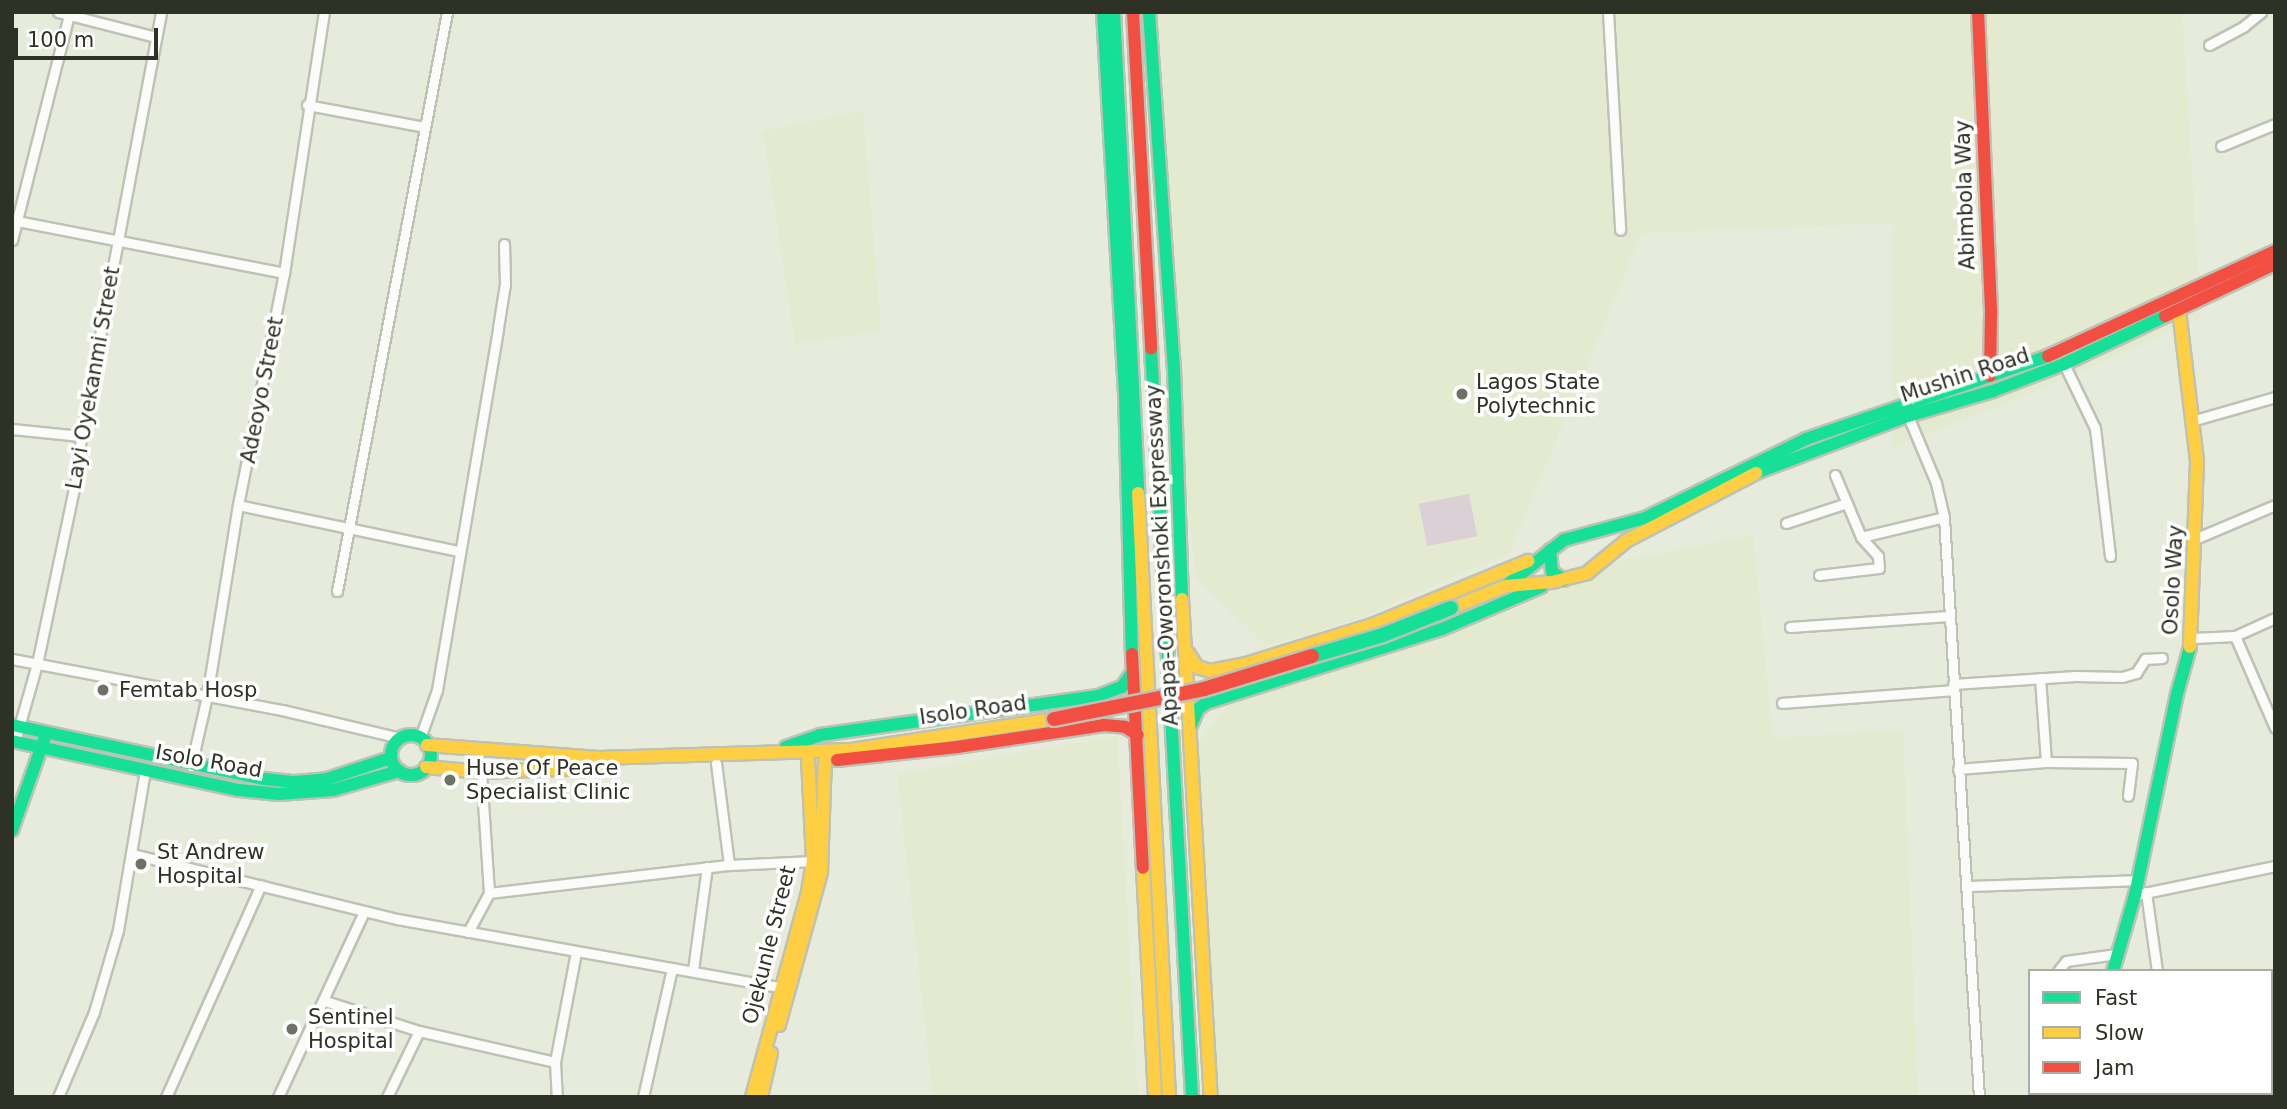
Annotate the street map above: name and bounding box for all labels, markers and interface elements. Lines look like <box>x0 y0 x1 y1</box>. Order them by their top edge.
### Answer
scale bar <box>18 14 161 58</box>
text: 100 m <box>27 28 94 52</box>
street label: Abimbola Way <box>1950 119 1980 271</box>
street label: Layi Oyekanmi Street <box>61 264 125 492</box>
street label: Adeoyo Street <box>235 315 289 465</box>
street label: Mushin Road <box>1897 342 2033 408</box>
place label: Lagos State Polytechnic <box>1476 369 1600 419</box>
street label: Apapa-Oworonshoki Expressway <box>1140 384 1184 726</box>
marker: Lagos State Polytechnic <box>1454 386 1470 402</box>
street label: Osolo Way <box>2158 524 2188 636</box>
place label: Femtab Hosp <box>119 677 257 703</box>
marker: Femtab Hosp <box>93 680 113 700</box>
street label: Isolo Road <box>918 690 1028 730</box>
street label: Isolo Road <box>154 739 264 783</box>
place label: Huse Of Peace Specialist Clinic <box>466 755 630 805</box>
marker: Huse Of Peace Specialist Clinic <box>440 770 460 790</box>
place label: St Andrew Hospital <box>157 839 265 889</box>
marker: St Andrew Hospital <box>131 854 151 874</box>
street label: Ojekunle Street <box>737 863 801 1027</box>
legend <box>2028 969 2273 1095</box>
text: Fast <box>2095 986 2137 1010</box>
place label: Sentinel Hospital <box>308 1004 394 1054</box>
marker: Sentinel Hospital <box>282 1019 302 1039</box>
text: Slow <box>2095 1021 2144 1045</box>
text: Jam <box>2095 1056 2135 1080</box>

